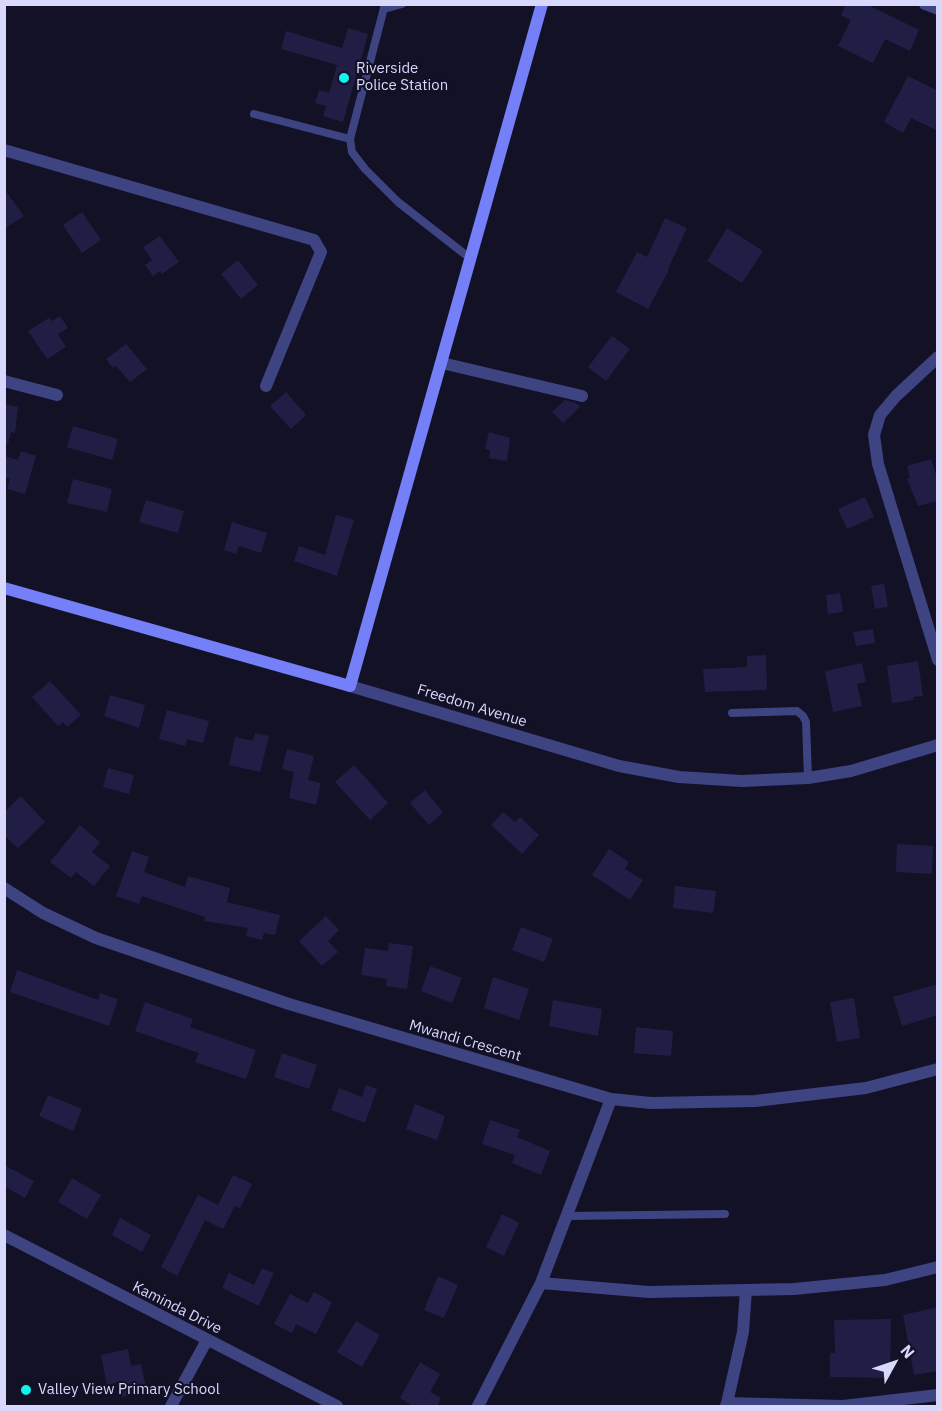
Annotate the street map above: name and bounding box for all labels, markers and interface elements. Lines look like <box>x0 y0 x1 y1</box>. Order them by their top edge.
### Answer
place label: Riverside Police Station <box>356 60 448 95</box>
marker: Riverside Police Station <box>337 71 351 85</box>
street label: Freedom Avenue <box>415 681 529 731</box>
street label: Mwandi Crescent <box>407 1016 523 1066</box>
street label: Kaminda Drive <box>129 1278 225 1338</box>
north arrow <box>864 1333 924 1393</box>
text: N <box>896 1341 919 1362</box>
place label: Valley View Primary School <box>38 1381 220 1399</box>
marker: Valley View Primary School <box>19 1383 33 1397</box>

